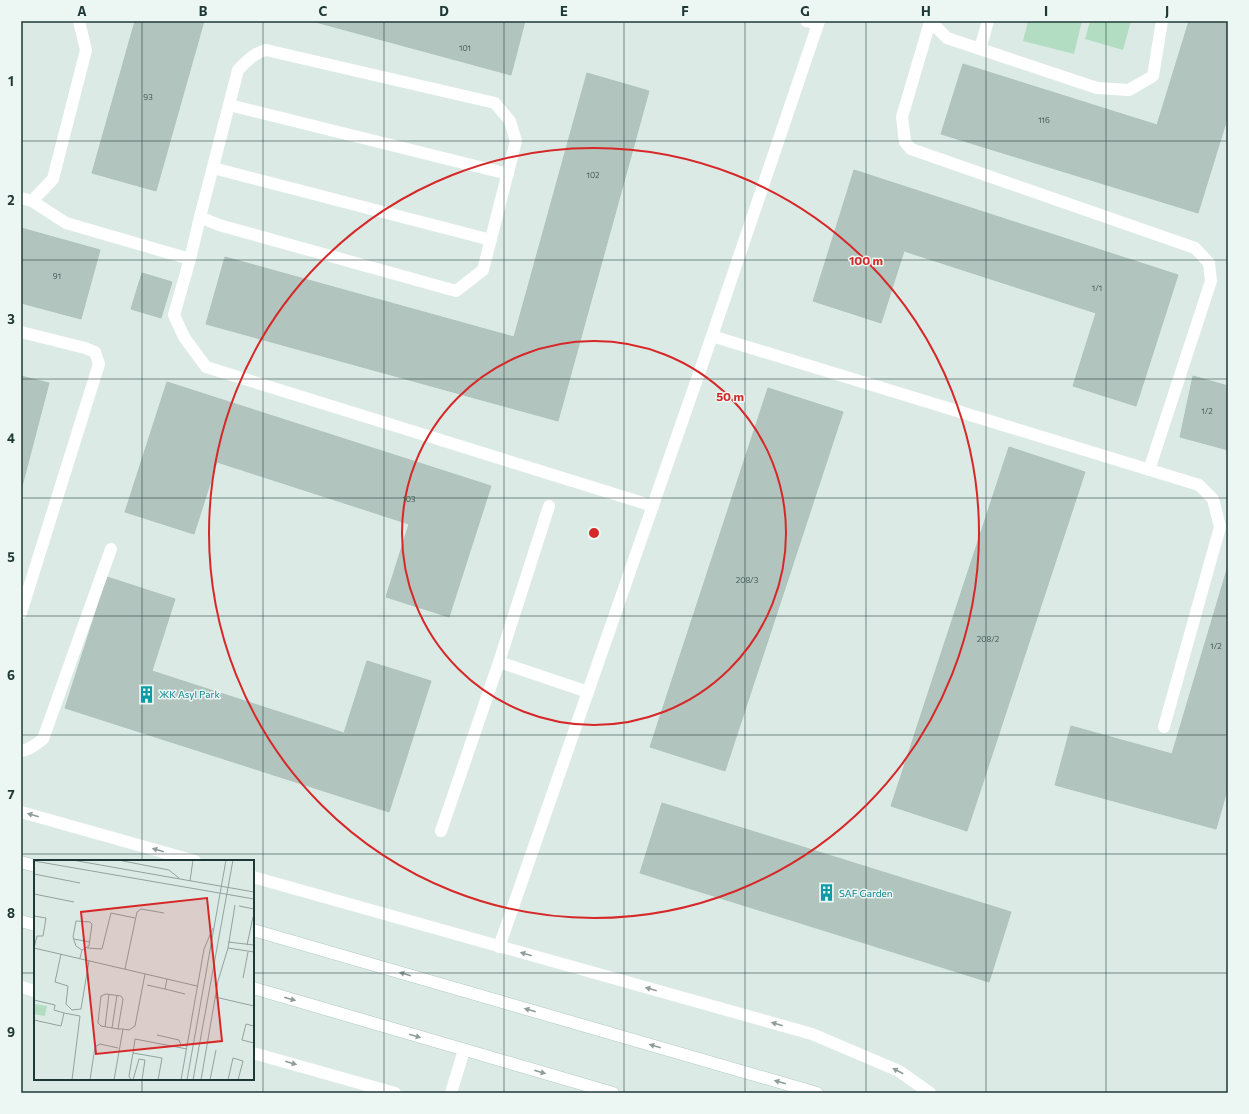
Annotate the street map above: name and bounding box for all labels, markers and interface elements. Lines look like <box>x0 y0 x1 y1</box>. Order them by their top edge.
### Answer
text: A <box>77 3 87 19</box>
text: B <box>199 3 208 19</box>
text: C <box>319 3 328 19</box>
text: D <box>439 3 449 19</box>
text: E <box>560 3 568 19</box>
text: F <box>681 3 689 19</box>
text: G <box>800 3 810 19</box>
text: H <box>921 3 931 19</box>
text: I <box>1044 3 1048 19</box>
text: J <box>1165 3 1169 19</box>
house number: 101 <box>459 43 471 53</box>
text: 1 <box>8 73 14 89</box>
house number: 93 <box>143 92 153 102</box>
house number: 116 <box>1038 115 1050 125</box>
house number: 102 <box>586 170 600 180</box>
text: 2 <box>7 192 15 208</box>
text: 100 m <box>849 253 883 267</box>
house number: 91 <box>53 271 61 281</box>
house number: 1/1 <box>1092 283 1102 293</box>
text: 3 <box>7 311 15 327</box>
text: 50 m <box>716 389 744 403</box>
house number: 1/2 <box>1201 406 1213 416</box>
text: 4 <box>7 430 15 446</box>
house number: 103 <box>402 494 416 504</box>
centre of rings <box>587 526 601 540</box>
text: 5 <box>7 549 15 565</box>
house number: 208/3 <box>736 575 759 585</box>
house number: 208/2 <box>977 634 1000 644</box>
house number: 1/2 <box>1210 641 1222 651</box>
text: 6 <box>7 667 15 683</box>
building icon: ЖК Asyl Park <box>136 684 156 704</box>
place label: ЖК Asyl Park <box>159 688 220 700</box>
text: 7 <box>7 786 15 802</box>
one-way arrow <box>27 812 39 818</box>
one-way arrow <box>152 847 164 853</box>
inset map <box>34 860 254 1080</box>
building icon: SAF Garden <box>816 883 836 903</box>
place label: SAF Garden <box>839 887 893 899</box>
text: 8 <box>7 905 15 921</box>
one-way arrow <box>520 951 532 957</box>
one-way arrow <box>399 971 411 977</box>
one-way arrow <box>645 986 657 992</box>
one-way arrow <box>285 996 297 1002</box>
one-way arrow <box>524 1007 536 1013</box>
one-way arrow <box>770 1021 783 1027</box>
text: 9 <box>7 1024 15 1040</box>
one-way arrow <box>410 1033 422 1039</box>
one-way arrow <box>648 1043 660 1049</box>
one-way arrow <box>285 1060 297 1066</box>
one-way arrow <box>892 1068 904 1074</box>
one-way arrow <box>534 1069 546 1075</box>
one-way arrow <box>773 1079 785 1085</box>

